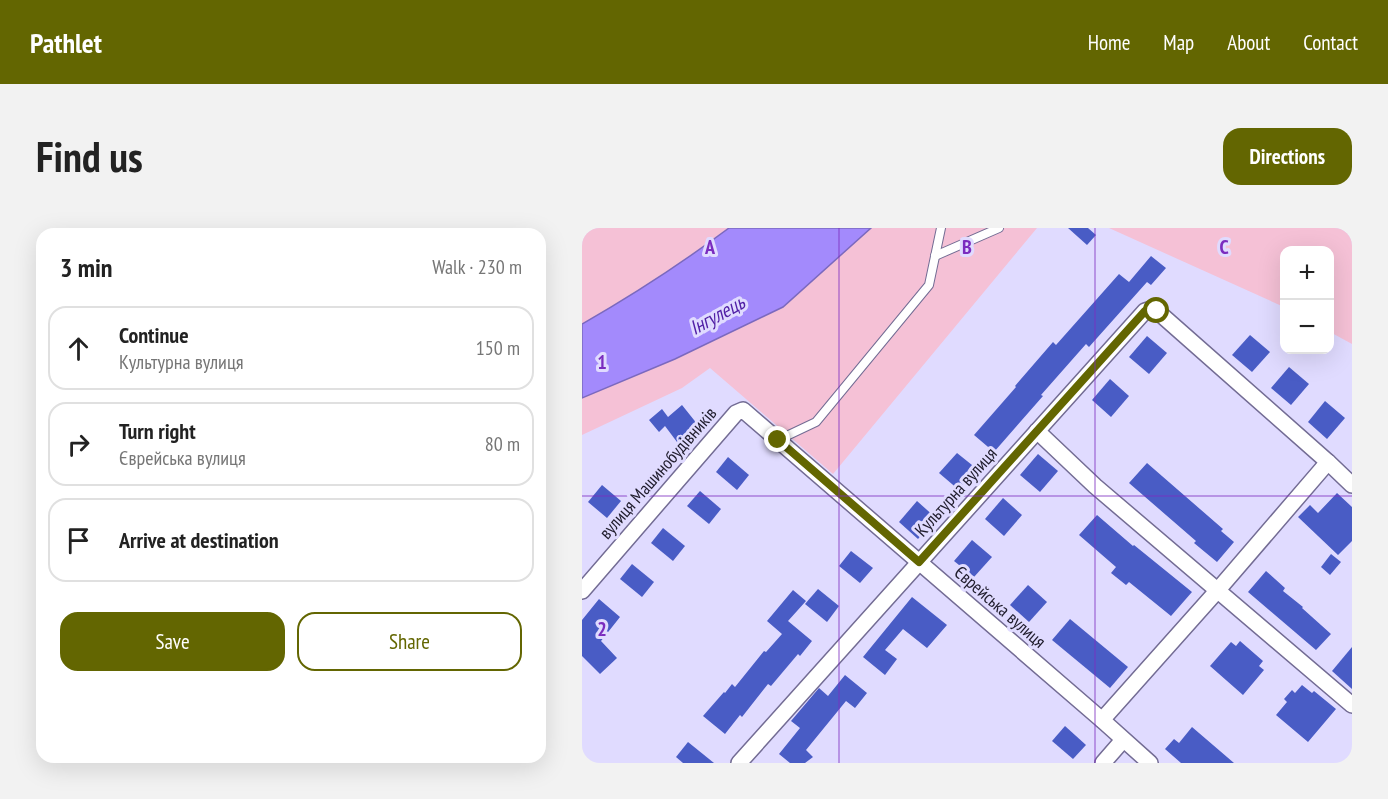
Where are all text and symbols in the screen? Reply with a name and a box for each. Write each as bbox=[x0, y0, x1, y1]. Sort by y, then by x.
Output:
text: Pathlet bbox=[30, 24, 102, 61]
text: Home bbox=[1088, 29, 1130, 56]
text: Map bbox=[1163, 29, 1194, 56]
text: About bbox=[1227, 29, 1270, 56]
text: Contact bbox=[1303, 29, 1358, 56]
button: Directions bbox=[1223, 128, 1352, 185]
text: Find us bbox=[36, 129, 143, 184]
text: A bbox=[704, 234, 716, 260]
text: B bbox=[962, 234, 972, 260]
text: C bbox=[1219, 234, 1229, 260]
map controls bbox=[1280, 246, 1334, 354]
button: + bbox=[1280, 246, 1334, 300]
text: 3 min bbox=[60, 251, 113, 284]
text: Walk · 230 m bbox=[432, 254, 522, 280]
water label: Інгулець bbox=[685, 289, 751, 341]
route start bbox=[1143, 297, 1169, 323]
button: − bbox=[1280, 300, 1334, 354]
text: Continue bbox=[119, 321, 189, 349]
icon: ahead bbox=[62, 332, 95, 365]
text: 150 m bbox=[476, 335, 520, 361]
text: Культурна вулиця bbox=[119, 349, 243, 375]
text: 1 bbox=[597, 349, 607, 375]
street label: вулиця Машинобудівників bbox=[594, 402, 721, 543]
text: Turn right bbox=[119, 417, 196, 445]
route end bbox=[764, 426, 790, 452]
icon: right bbox=[62, 428, 95, 461]
text: 80 m bbox=[485, 431, 520, 457]
street label: Культурна вулиця bbox=[910, 442, 1002, 541]
text: Єврейська вулиця bbox=[119, 445, 246, 471]
icon: arrive bbox=[62, 524, 95, 557]
text: Arrive at destination bbox=[119, 526, 279, 554]
street label: Єврейська вулиця bbox=[950, 561, 1051, 653]
button: Save bbox=[60, 612, 285, 671]
button: Share bbox=[297, 612, 522, 671]
text: 2 bbox=[597, 616, 607, 642]

